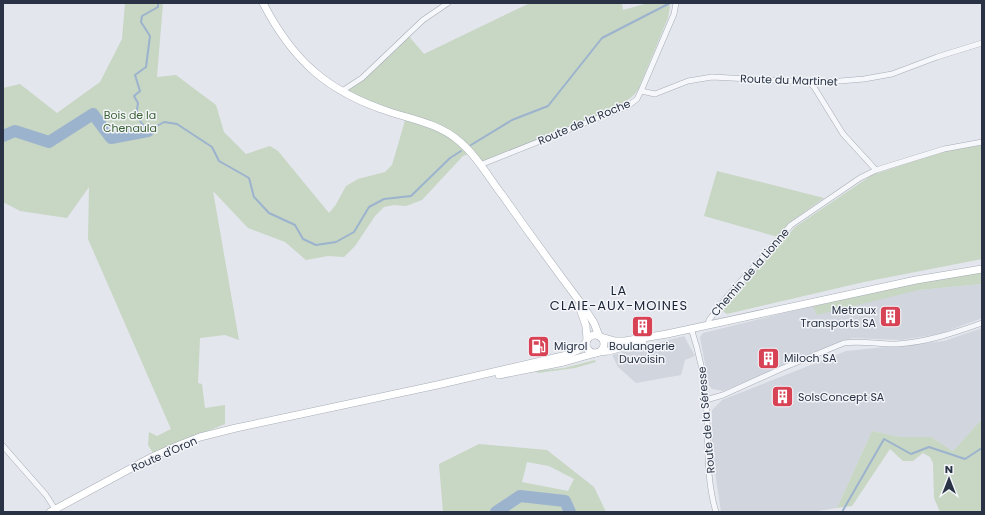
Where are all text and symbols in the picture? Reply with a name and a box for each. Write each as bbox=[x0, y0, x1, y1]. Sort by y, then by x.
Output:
street label: Route du Martinet bbox=[740, 70, 838, 90]
street label: Route de la Roche bbox=[535, 95, 633, 149]
park label: Bois de la Chenaula bbox=[103, 107, 157, 136]
street label: Chemin de la Lionne bbox=[707, 224, 793, 320]
district label: LA CLAIE-AUX-MOINES bbox=[550, 281, 688, 315]
place label: Metraux Transports SA bbox=[801, 302, 877, 331]
building icon: Metraux Transports SA bbox=[878, 303, 904, 329]
building icon: Boulangerie Duvoisin bbox=[629, 313, 655, 339]
fuel station icon: Migrol bbox=[526, 333, 552, 359]
place label: Migrol bbox=[554, 338, 587, 354]
place label: Boulangerie Duvoisin bbox=[609, 338, 675, 367]
building icon: Miloch SA bbox=[756, 345, 782, 371]
place label: Miloch SA bbox=[784, 350, 837, 366]
street label: Route de la Séresse bbox=[693, 366, 719, 474]
building icon: SolsConcept SA bbox=[769, 384, 795, 410]
place label: SolsConcept SA bbox=[798, 389, 885, 405]
street label: Route d'Oron bbox=[129, 432, 199, 476]
north arrow bbox=[929, 459, 969, 499]
text: N bbox=[945, 461, 953, 477]

